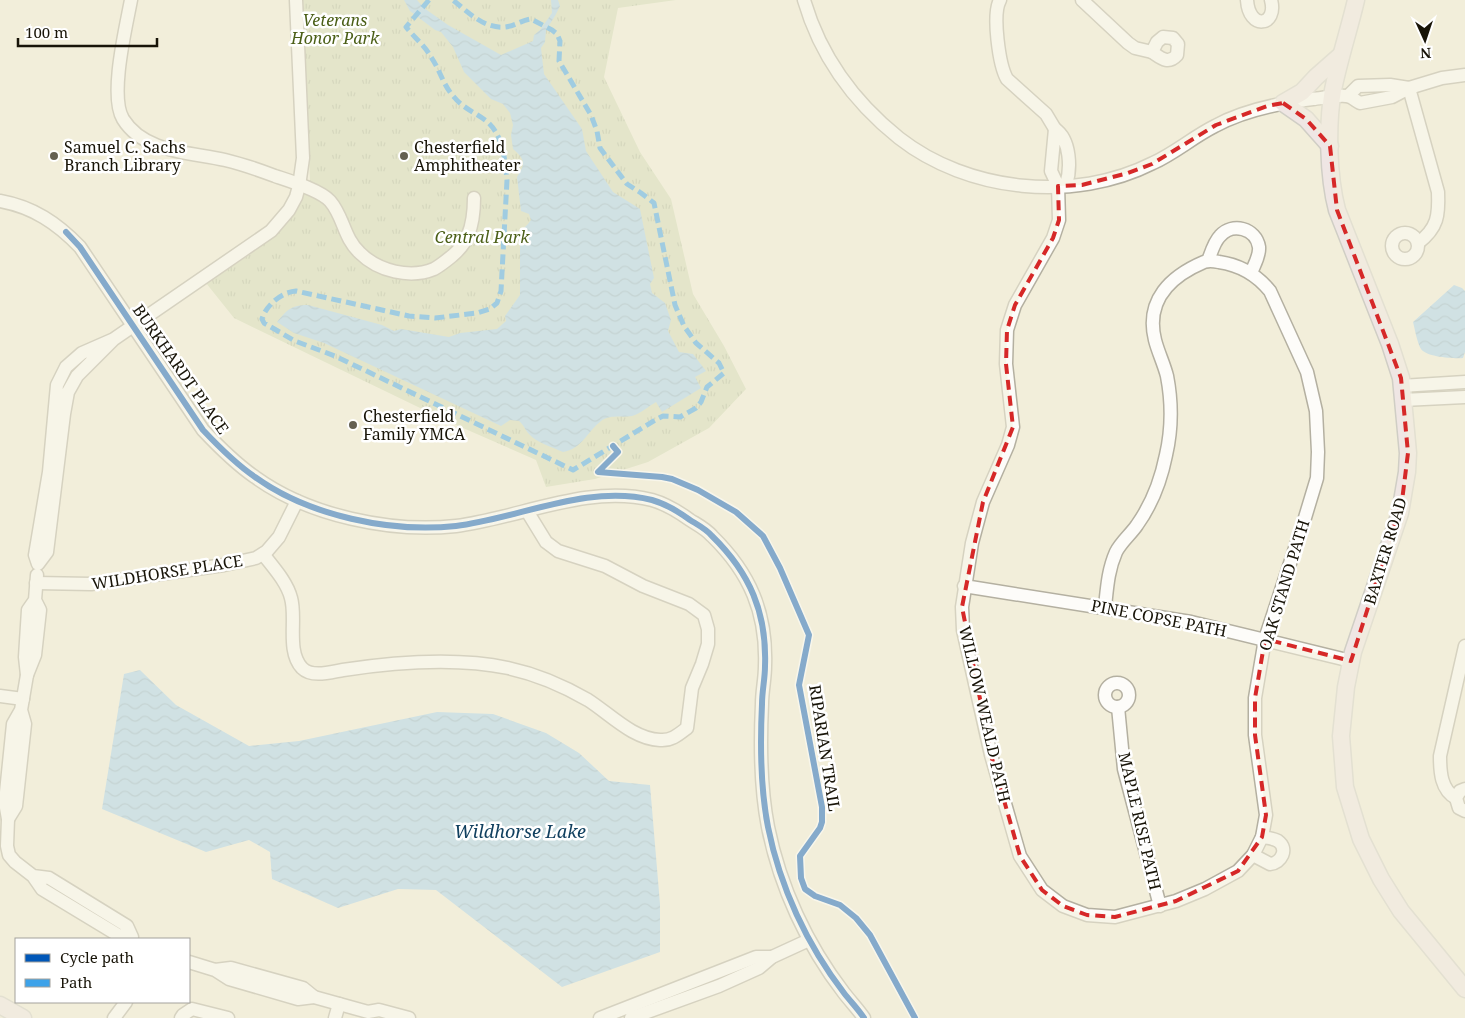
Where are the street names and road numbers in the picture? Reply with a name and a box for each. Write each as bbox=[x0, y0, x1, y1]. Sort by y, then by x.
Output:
street label: BURKHARDT PLACE bbox=[128, 300, 234, 438]
street label: BAXTER ROAD bbox=[1358, 495, 1412, 607]
street label: OAK STAND PATH bbox=[1254, 516, 1315, 653]
street label: WILDHORSE PLACE bbox=[90, 549, 244, 595]
street label: PINE COPSE PATH bbox=[1089, 594, 1229, 642]
street label: WILLOW WEALD PATH bbox=[954, 624, 1016, 805]
street label: RIPARIAN TRAIL bbox=[804, 683, 846, 813]
street label: MAPLE RISE PATH bbox=[1113, 750, 1167, 892]

